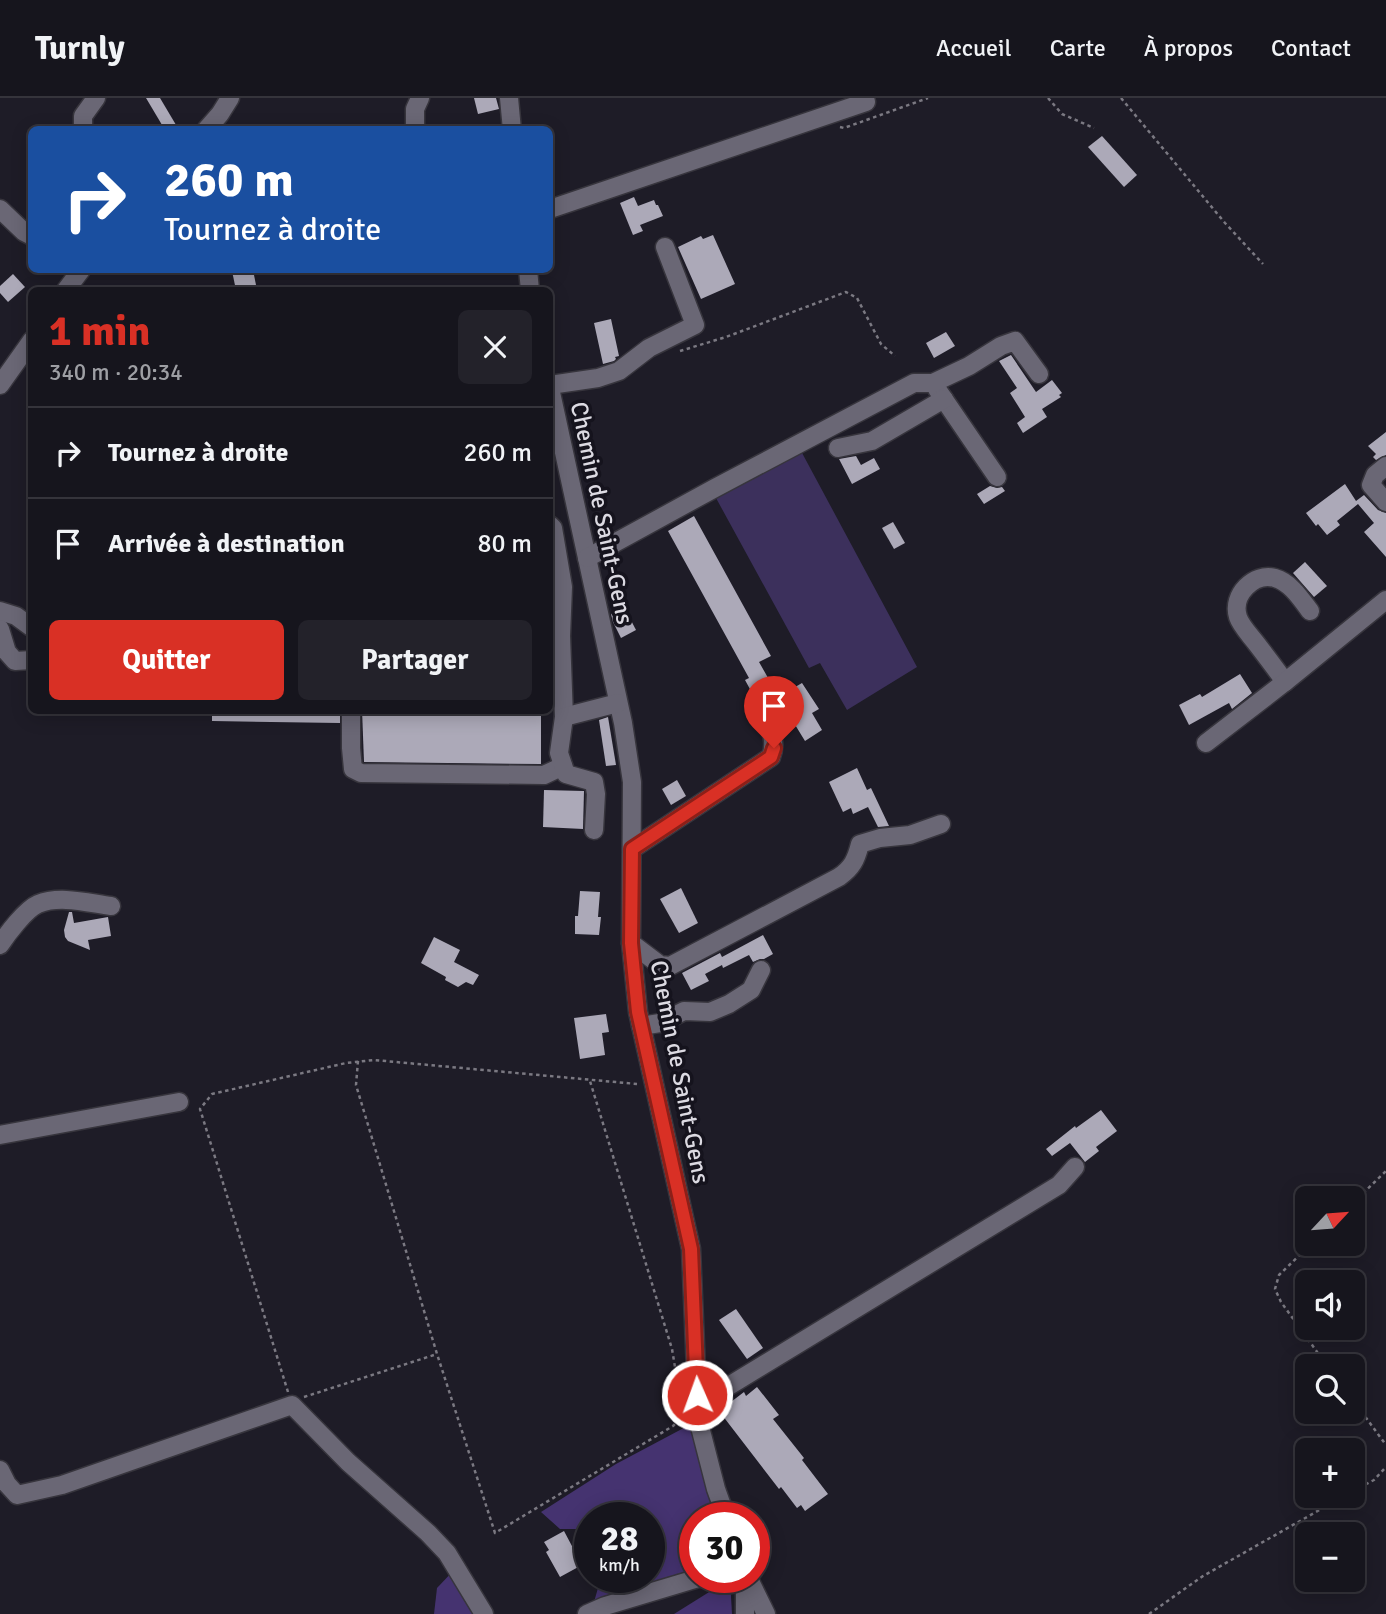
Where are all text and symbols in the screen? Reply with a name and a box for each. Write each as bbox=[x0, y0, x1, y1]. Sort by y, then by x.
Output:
text: Turnly bbox=[35, 28, 125, 69]
text: Accueil bbox=[936, 33, 1012, 63]
text: Carte bbox=[1050, 33, 1106, 63]
text: À propos bbox=[1144, 33, 1233, 63]
text: Contact bbox=[1271, 33, 1351, 63]
text: 260 m bbox=[164, 150, 294, 210]
icon: right bbox=[49, 154, 140, 245]
text: Tournez à droite bbox=[164, 210, 381, 249]
text: 1 min bbox=[49, 306, 150, 357]
button: close bbox=[458, 310, 532, 384]
text: 340 m · 20:34 bbox=[49, 358, 183, 387]
street label: Chemin de Saint-Gens bbox=[564, 399, 640, 627]
icon: right bbox=[49, 434, 87, 472]
text: Tournez à droite bbox=[108, 437, 288, 469]
text: 260 m bbox=[463, 437, 532, 469]
icon: arrive bbox=[49, 525, 87, 563]
text: Arrivée à destination bbox=[108, 528, 345, 560]
text: 80 m bbox=[477, 528, 532, 560]
button: Quitter bbox=[49, 620, 284, 700]
button: Partager bbox=[298, 620, 532, 700]
pin bbox=[744, 676, 804, 748]
icon: arrive bbox=[755, 687, 793, 725]
street label: Chemin de Saint-Gens bbox=[644, 958, 716, 1186]
north arrow bbox=[1295, 1186, 1365, 1256]
map controls bbox=[1295, 1186, 1365, 1592]
button: sound bbox=[1295, 1270, 1365, 1340]
button: search bbox=[1295, 1354, 1365, 1424]
position arrow bbox=[660, 1358, 734, 1432]
button: + bbox=[1295, 1438, 1365, 1508]
speed limit sign: 30 bbox=[679, 1502, 770, 1593]
text: 28 bbox=[601, 1517, 638, 1560]
button: − bbox=[1295, 1522, 1365, 1592]
text: km/h bbox=[599, 1554, 640, 1576]

